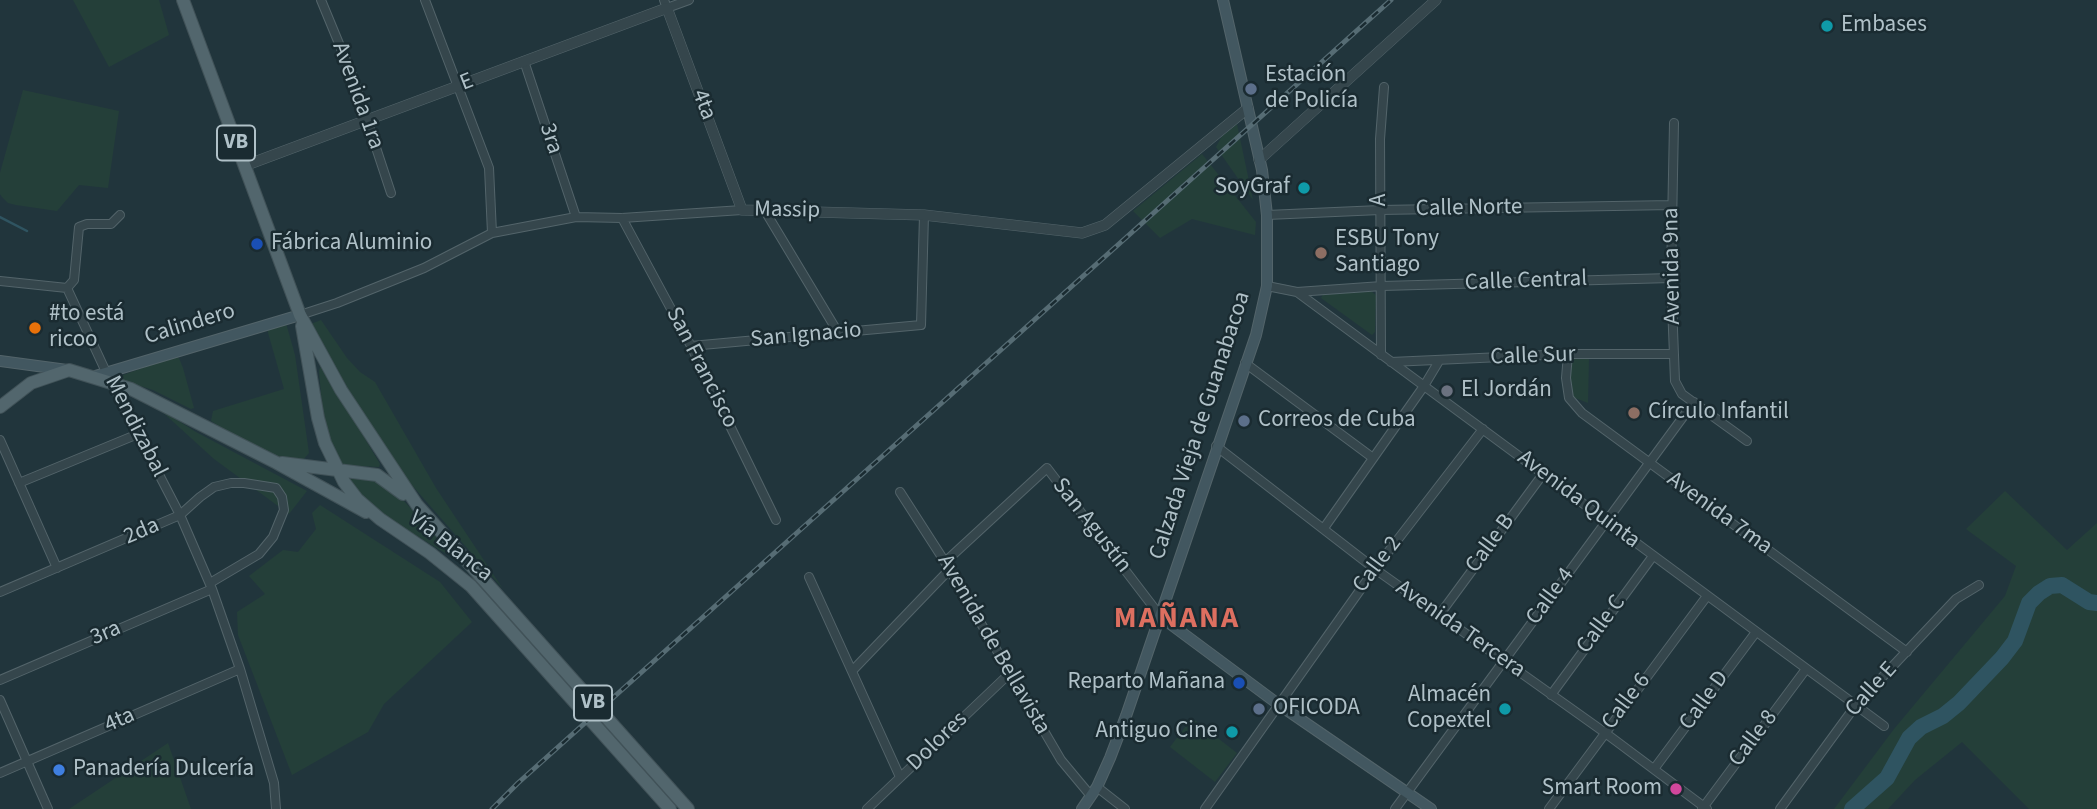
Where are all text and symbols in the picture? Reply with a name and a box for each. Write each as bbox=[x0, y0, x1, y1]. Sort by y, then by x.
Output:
place label: Embases bbox=[1841, 12, 1927, 40]
marker: Embases bbox=[1819, 18, 1835, 34]
street label: Avenida 1ra bbox=[325, 39, 389, 153]
place label: Estación de Policía bbox=[1265, 62, 1358, 116]
street label: E bbox=[456, 68, 478, 98]
marker: Estación de Policía bbox=[1243, 81, 1259, 97]
street label: 4ta bbox=[685, 86, 721, 124]
street label: 3ra bbox=[532, 120, 568, 158]
road number: VB bbox=[217, 125, 255, 160]
place label: SoyGraf bbox=[1215, 174, 1290, 202]
marker: SoyGraf bbox=[1296, 180, 1312, 196]
street label: A bbox=[1366, 194, 1394, 206]
street label: Calle Norte bbox=[1415, 194, 1523, 224]
street label: Massip bbox=[754, 197, 820, 225]
street label: Avenida 9na bbox=[1658, 207, 1688, 325]
place label: ESBU Tony Santiago bbox=[1335, 226, 1439, 280]
place label: Fábrica Aluminio bbox=[271, 230, 432, 258]
marker: Fábrica Aluminio bbox=[249, 236, 265, 252]
marker: ESBU Tony Santiago bbox=[1313, 245, 1329, 261]
street label: Calle Central bbox=[1464, 266, 1588, 298]
street label: Calzada Vieja de Guanabacoa bbox=[1145, 289, 1257, 563]
street label: Calindero bbox=[141, 298, 239, 352]
place label: #to está ricoo bbox=[49, 301, 124, 355]
street label: San Francisco bbox=[659, 303, 743, 433]
street label: San Ignacio bbox=[749, 317, 863, 355]
marker: #to está ricoo bbox=[27, 320, 43, 336]
street label: Calle Sur bbox=[1490, 342, 1576, 372]
street label: Mendizabal bbox=[98, 372, 172, 482]
place label: El Jordán bbox=[1461, 377, 1552, 405]
marker: El Jordán bbox=[1439, 383, 1455, 399]
place label: Círculo Infantil bbox=[1648, 399, 1789, 427]
marker: Círculo Infantil bbox=[1626, 405, 1642, 421]
place label: Correos de Cuba bbox=[1258, 407, 1416, 435]
marker: Correos de Cuba bbox=[1236, 413, 1252, 429]
street label: Avenida Quinta bbox=[1511, 445, 1645, 555]
street label: Avenida 7ma bbox=[1661, 466, 1777, 562]
street label: San Agustín bbox=[1045, 473, 1137, 579]
street label: Vía Blanca bbox=[402, 506, 498, 588]
street label: Calle B bbox=[1460, 509, 1522, 579]
street label: 2da bbox=[120, 512, 164, 552]
street label: Calle 2 bbox=[1348, 531, 1408, 599]
street label: Avenida de Bellavista bbox=[930, 550, 1056, 740]
street label: Calle 4 bbox=[1521, 563, 1581, 631]
street label: Avenida Tercera bbox=[1390, 575, 1530, 685]
street label: Calle C bbox=[1572, 590, 1632, 660]
district label: MAÑANA bbox=[1115, 602, 1239, 638]
street label: 3ra bbox=[87, 615, 125, 653]
street label: Calle E bbox=[1840, 657, 1904, 723]
street label: Calle D bbox=[1674, 666, 1736, 736]
street label: Calle 6 bbox=[1597, 668, 1657, 736]
place label: Reparto Mañana bbox=[1068, 669, 1225, 697]
marker: Reparto Mañana bbox=[1231, 675, 1247, 691]
place label: Almacén Copextel bbox=[1407, 682, 1491, 736]
road number: VB bbox=[574, 686, 612, 720]
place label: OFICODA bbox=[1273, 695, 1360, 723]
marker: OFICODA bbox=[1251, 701, 1267, 717]
marker: Almacén Copextel bbox=[1497, 701, 1513, 717]
street label: 4ta bbox=[101, 702, 139, 740]
street label: Calle 8 bbox=[1724, 705, 1784, 773]
street label: Dolores bbox=[902, 706, 974, 778]
place label: Antiguo Cine bbox=[1096, 718, 1218, 746]
marker: Antiguo Cine bbox=[1224, 724, 1240, 740]
place label: Panadería Dulcería bbox=[73, 756, 254, 784]
marker: Panadería Dulcería bbox=[51, 762, 67, 778]
place label: Smart Room bbox=[1542, 775, 1662, 803]
marker: Smart Room bbox=[1668, 781, 1684, 797]

